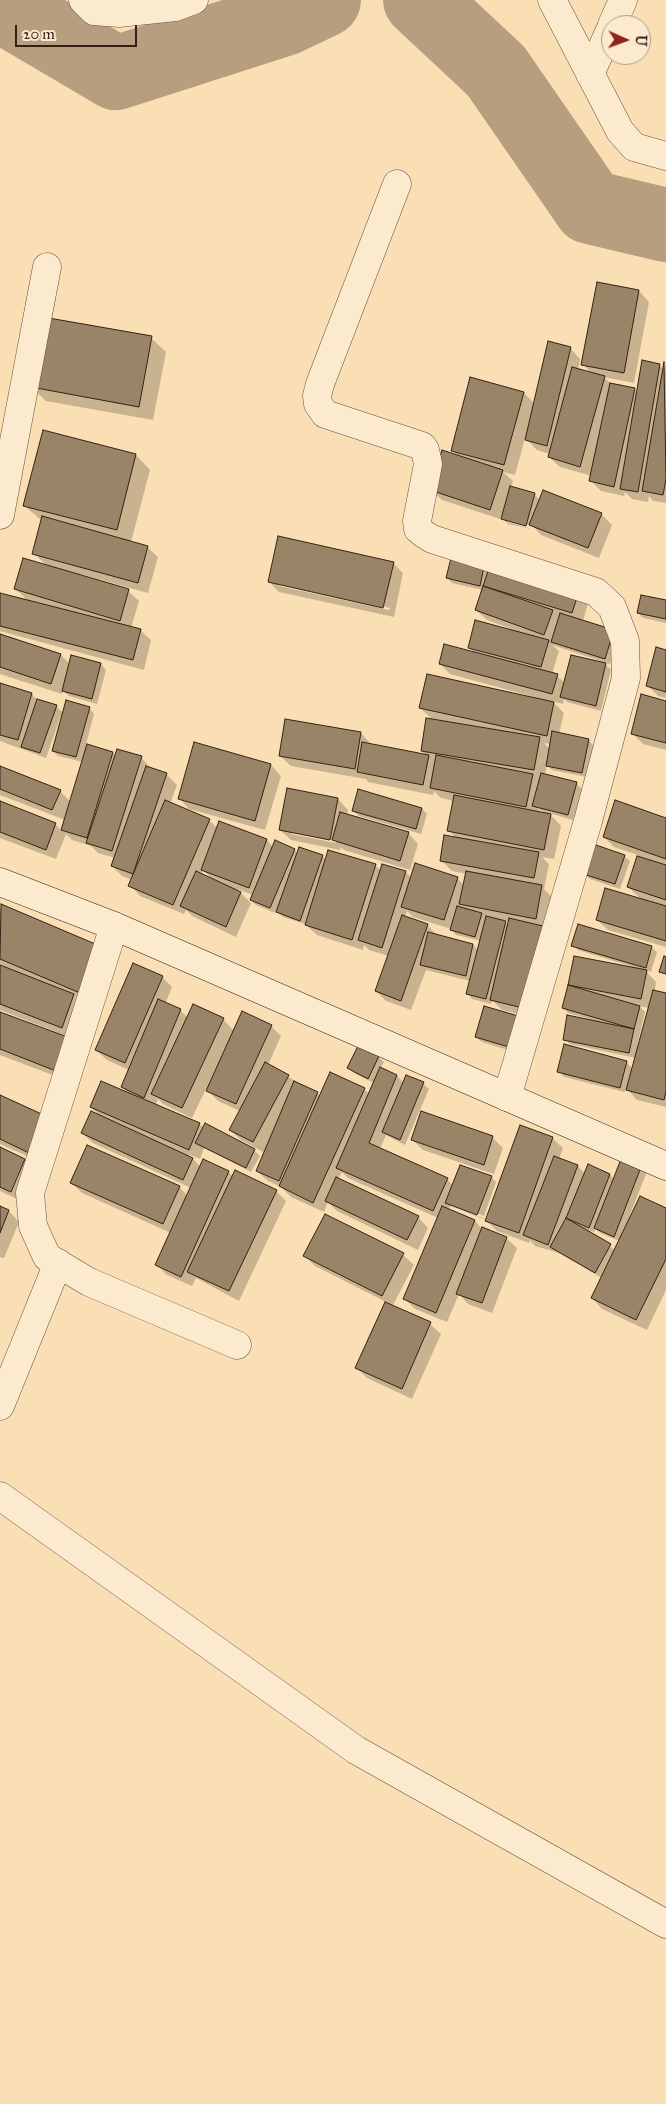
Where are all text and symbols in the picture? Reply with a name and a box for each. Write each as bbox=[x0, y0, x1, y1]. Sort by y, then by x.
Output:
scale bar bbox=[18, 15, 140, 47]
north arrow bbox=[601, 15, 651, 65]
text: 20 m bbox=[23, 25, 55, 43]
text: U bbox=[632, 35, 649, 46]

